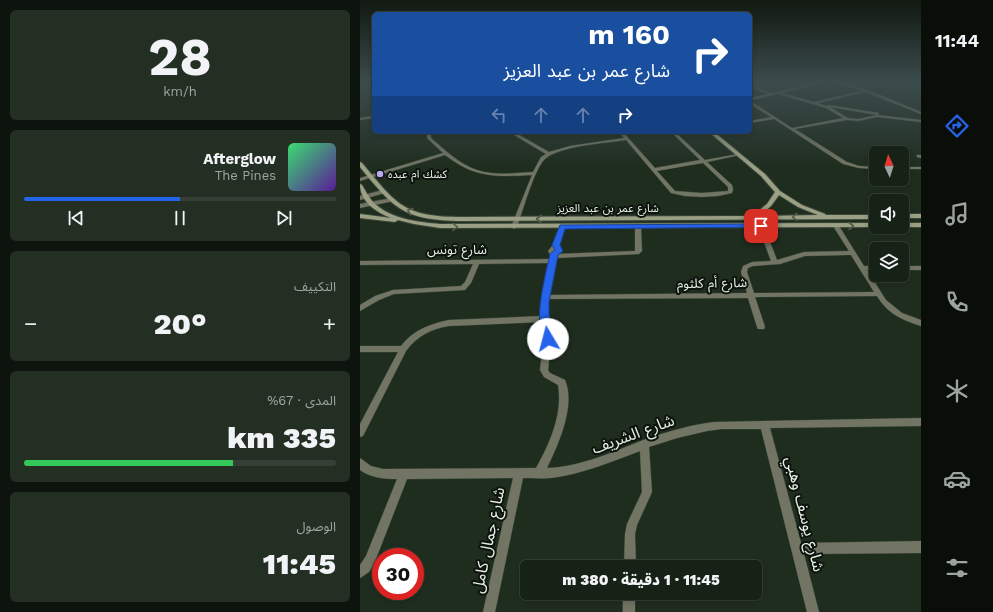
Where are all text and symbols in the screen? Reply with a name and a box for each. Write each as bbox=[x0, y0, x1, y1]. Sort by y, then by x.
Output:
text: 160 m bbox=[588, 18, 670, 51]
text: 28 bbox=[148, 27, 212, 88]
icon: right bbox=[684, 28, 736, 80]
text: 11:44 bbox=[935, 30, 979, 51]
text: شارع عمر بن عبد العزيز bbox=[504, 60, 670, 81]
text: km/h bbox=[163, 84, 197, 99]
icon: left bbox=[488, 104, 510, 126]
icon: ahead bbox=[530, 104, 552, 126]
icon: ahead bbox=[572, 104, 594, 126]
icon: right bbox=[614, 104, 636, 126]
icon: directions bbox=[943, 112, 971, 140]
north arrow bbox=[869, 146, 909, 186]
map controls bbox=[869, 146, 909, 282]
text: Afterglow bbox=[203, 150, 276, 168]
text: The Pines bbox=[215, 168, 276, 183]
place label: كشك ام عبده bbox=[388, 168, 448, 182]
marker: كشك ام عبده bbox=[375, 169, 385, 179]
button: sound bbox=[869, 194, 909, 234]
icon: music bbox=[943, 200, 971, 228]
street label: شارع عمر بن عبد العزيز bbox=[556, 202, 659, 216]
icon: previous bbox=[65, 207, 87, 229]
icon: pause bbox=[169, 207, 191, 229]
icon: next bbox=[273, 207, 295, 229]
one-way arrow bbox=[407, 207, 414, 215]
pin bbox=[744, 209, 778, 243]
one-way arrow bbox=[792, 213, 798, 221]
one-way arrow bbox=[536, 215, 542, 223]
icon: arrive bbox=[750, 215, 772, 237]
one-way arrow bbox=[848, 221, 854, 230]
one-way arrow bbox=[452, 223, 458, 231]
street label: شارع تونس bbox=[427, 242, 487, 260]
button: layers bbox=[869, 242, 909, 282]
street label: شارع أم كلثوم bbox=[677, 274, 747, 294]
text: التكييف bbox=[294, 279, 336, 294]
icon: phone bbox=[943, 288, 971, 316]
text: 20° bbox=[154, 306, 206, 341]
text: − bbox=[24, 311, 37, 336]
text: + bbox=[323, 311, 336, 336]
position arrow bbox=[527, 318, 569, 360]
icon: climate bbox=[943, 377, 971, 405]
text: المدى · 67% bbox=[267, 393, 336, 408]
street label: شارع الشريف bbox=[589, 410, 678, 461]
text: 335 km bbox=[227, 420, 336, 455]
street label: شارع يوسف وهبي bbox=[779, 454, 829, 574]
icon: car bbox=[943, 465, 971, 493]
street label: شارع جمال كامل bbox=[467, 485, 511, 595]
text: الوصول bbox=[296, 519, 336, 534]
text: 11:45 bbox=[263, 546, 336, 581]
speed limit sign: 30 bbox=[372, 548, 424, 600]
icon: filters bbox=[943, 554, 971, 582]
text: 11:45 · 1 دقيقة · 380 m bbox=[562, 571, 720, 589]

